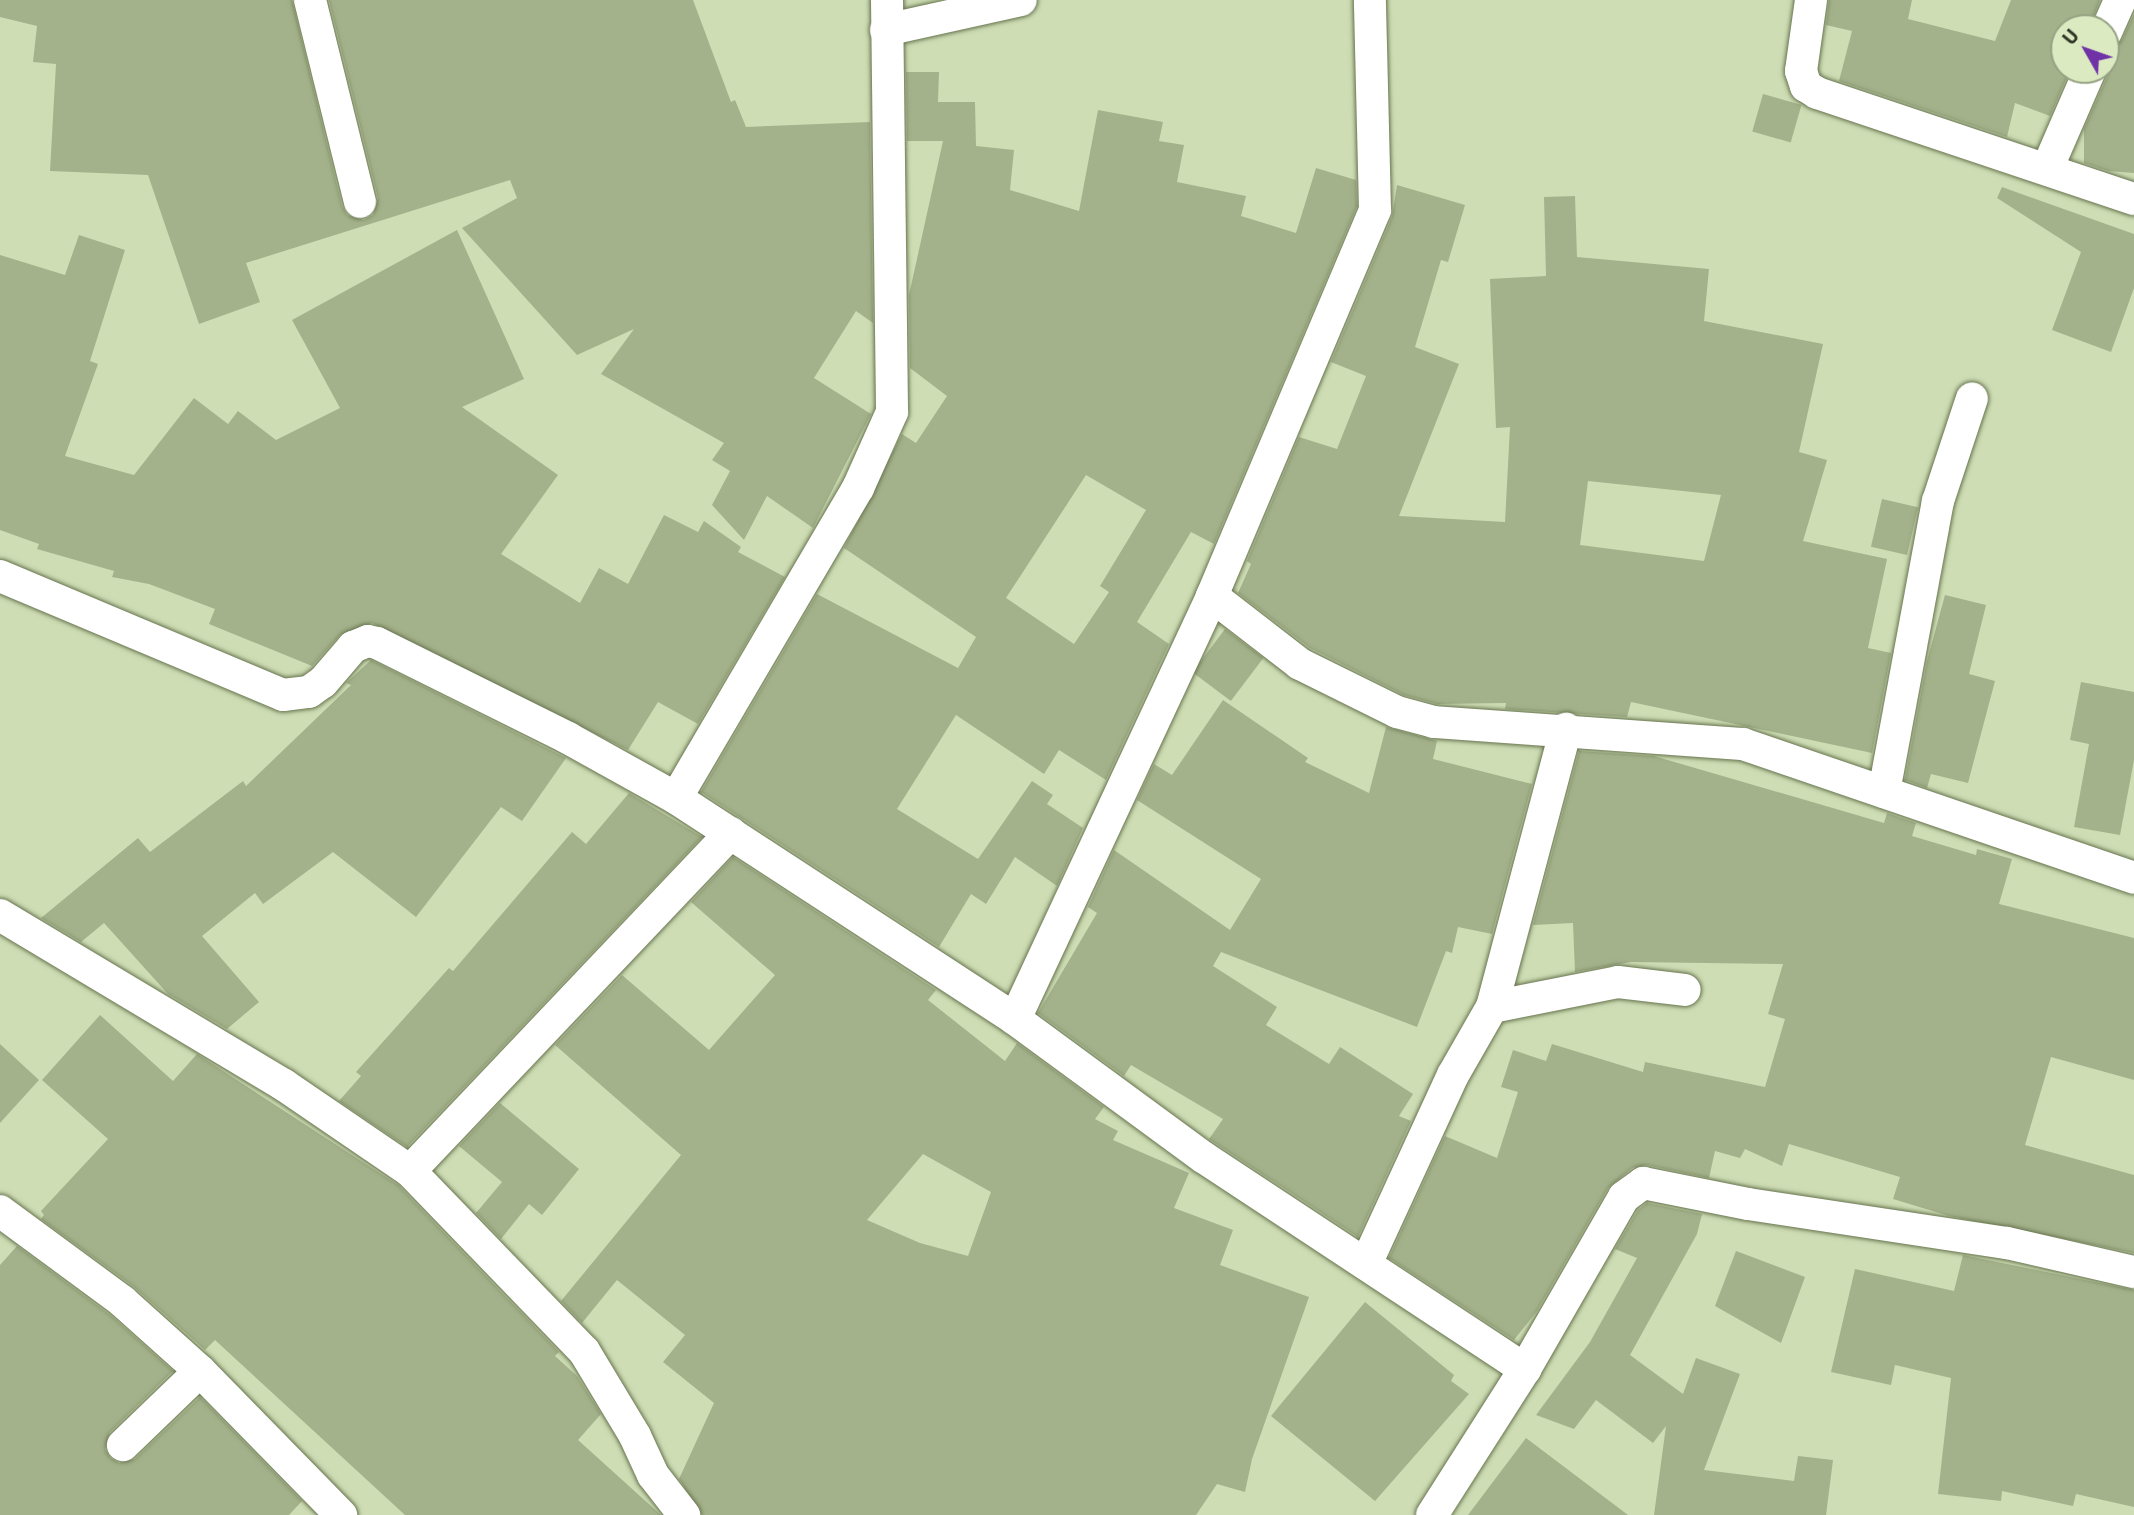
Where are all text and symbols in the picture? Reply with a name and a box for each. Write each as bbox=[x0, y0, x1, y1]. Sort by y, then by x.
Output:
north arrow bbox=[2050, 14, 2120, 84]
text: U bbox=[2057, 24, 2083, 49]

